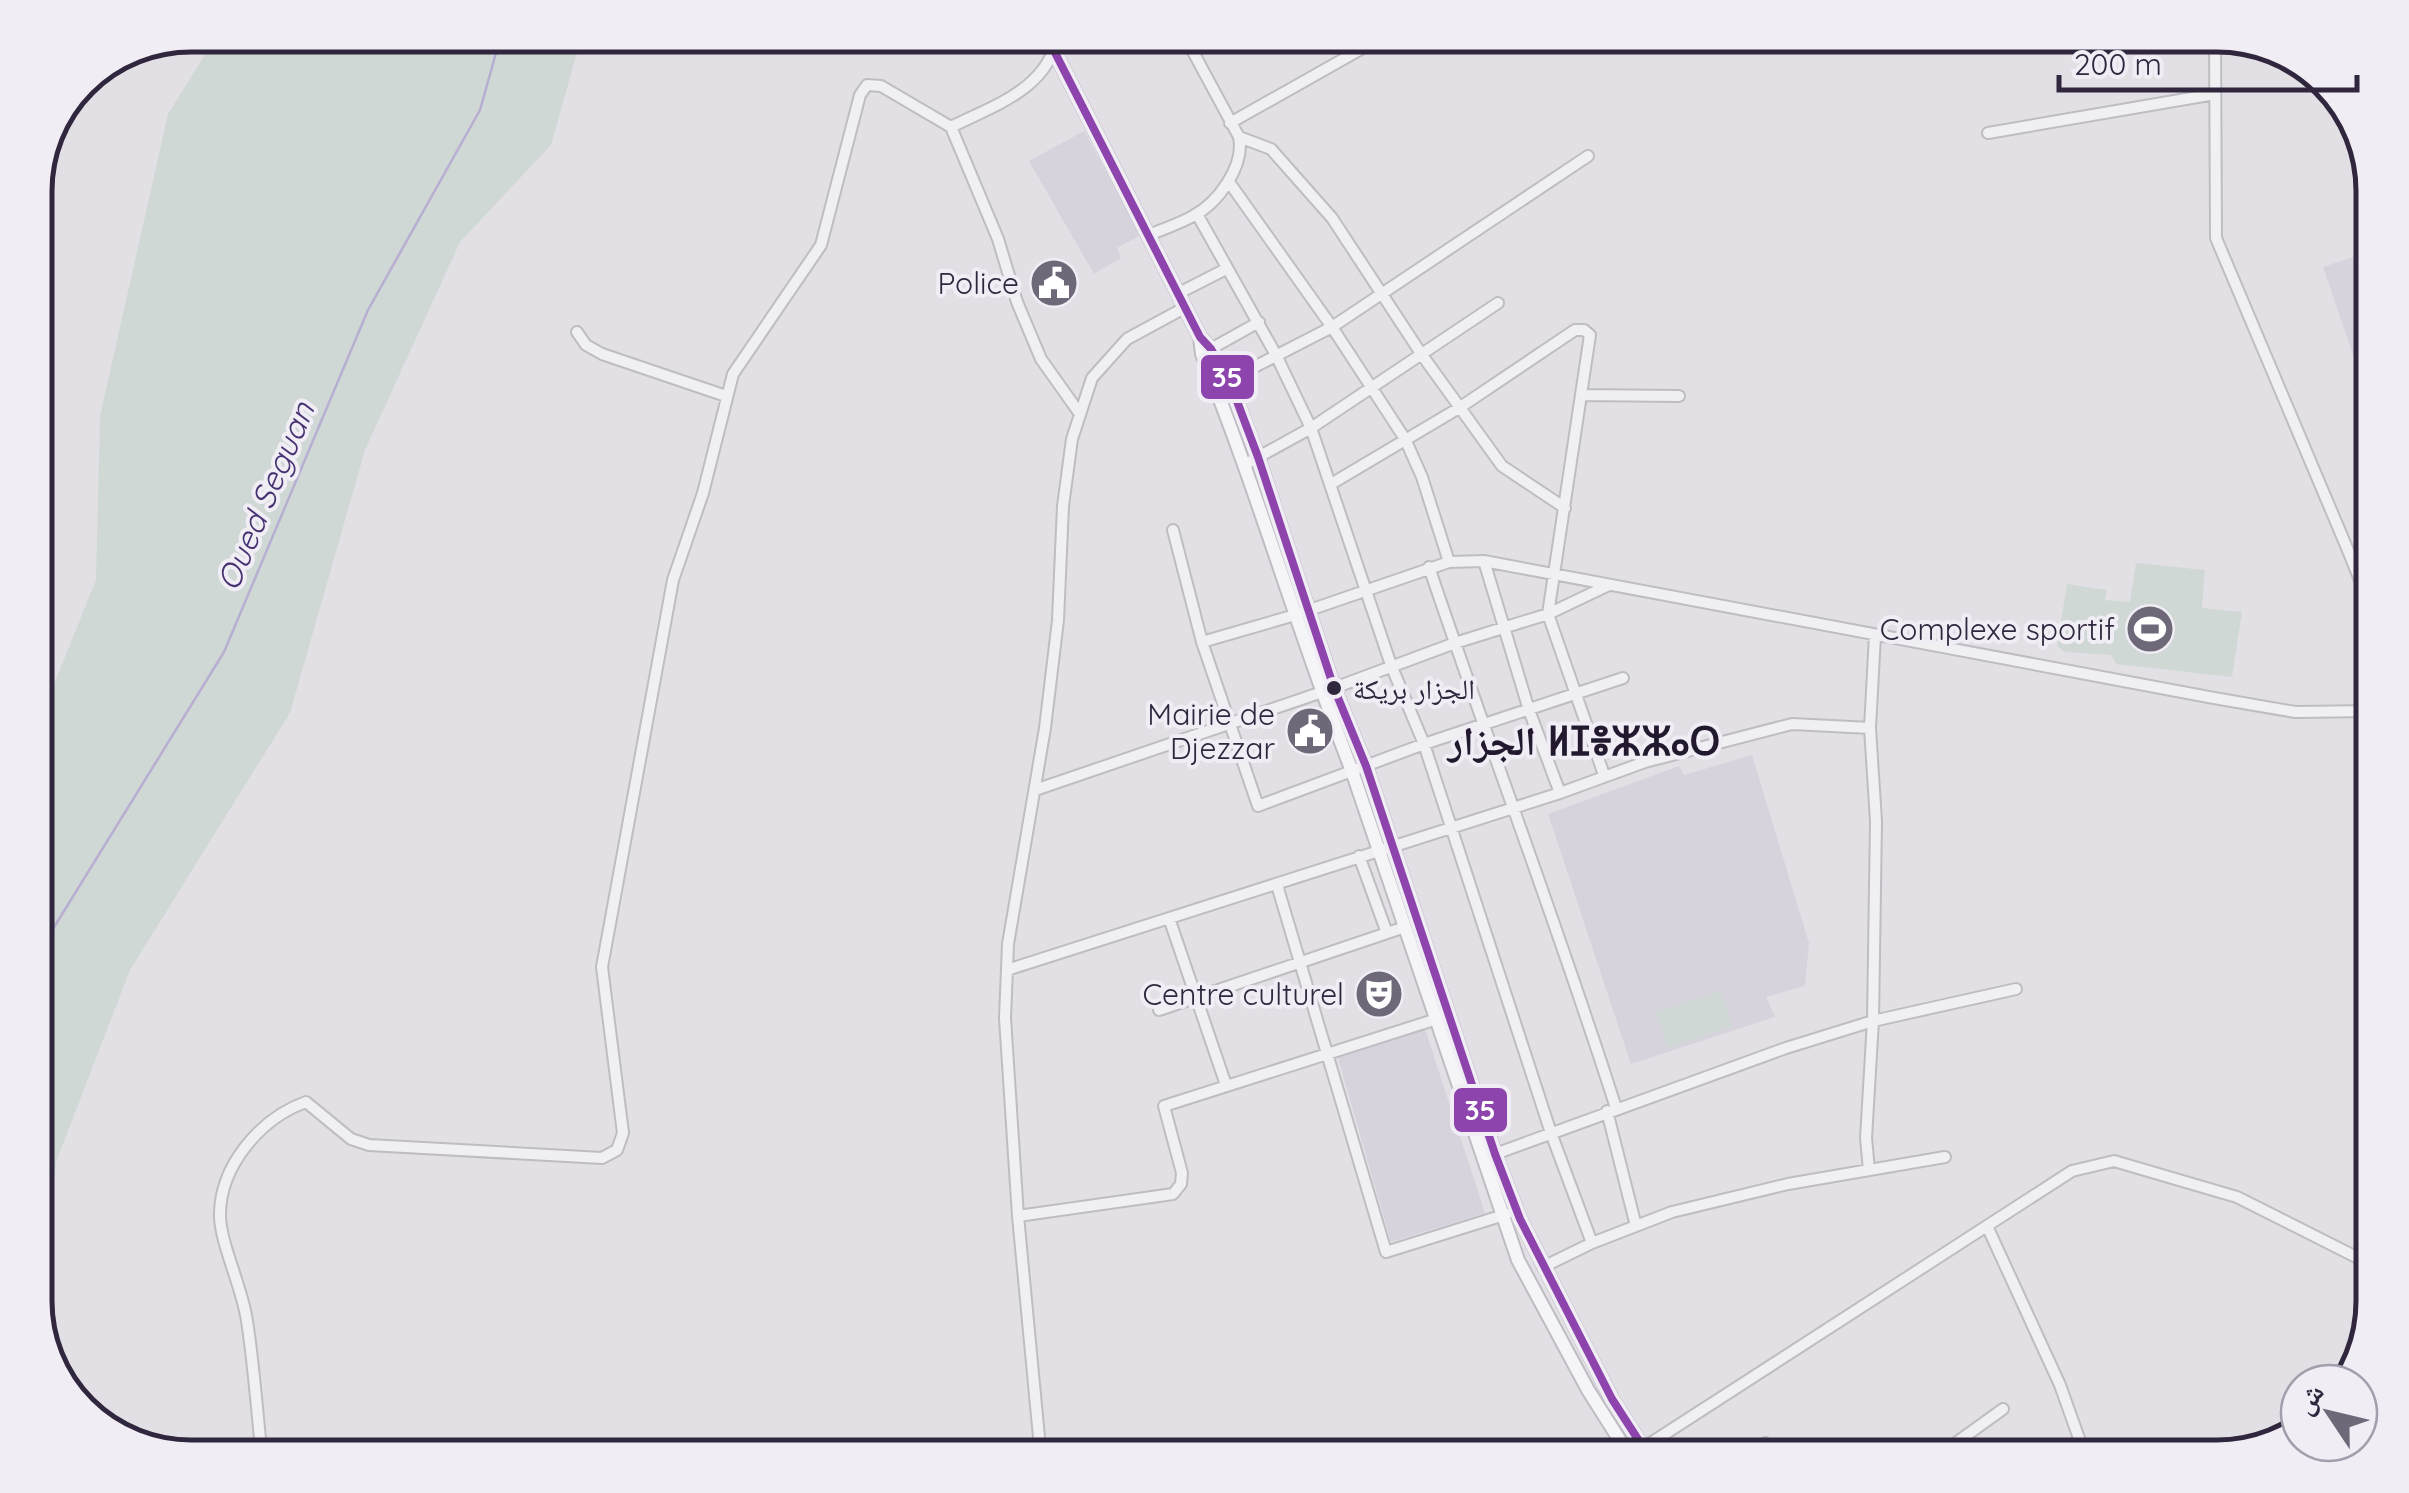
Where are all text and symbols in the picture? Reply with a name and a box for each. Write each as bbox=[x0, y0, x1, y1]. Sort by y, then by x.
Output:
scale bar bbox=[2059, 30, 2356, 92]
text: 200 m bbox=[2074, 45, 2162, 83]
public building icon: Police bbox=[1028, 257, 1080, 309]
place label: Police bbox=[937, 264, 1019, 302]
line badge: 35 bbox=[1199, 353, 1256, 401]
text: 35 bbox=[1211, 359, 1243, 394]
water label: Oued Seguan bbox=[207, 394, 323, 596]
sports icon: Complexe sportif bbox=[2124, 603, 2176, 655]
place label: Complexe sportif bbox=[1880, 610, 2115, 648]
place label: الجزار بريكة bbox=[1353, 671, 1475, 706]
marker: الجزار بريكة bbox=[1324, 678, 1344, 698]
place label: Mairie de Djezzar bbox=[1147, 695, 1275, 767]
public building icon: Mairie de Djezzar bbox=[1284, 705, 1336, 757]
district label: الجزار ⵍⵊⴻⵣⵣⴰⵔ bbox=[1446, 715, 1720, 765]
theatre icon: Centre culturel bbox=[1353, 968, 1405, 1020]
place label: Centre culturel bbox=[1143, 975, 1344, 1013]
line badge: 35 bbox=[1452, 1086, 1509, 1134]
text: 35 bbox=[1464, 1092, 1496, 1127]
north arrow bbox=[2279, 1363, 2379, 1463]
text: ش bbox=[2285, 1376, 2331, 1421]

